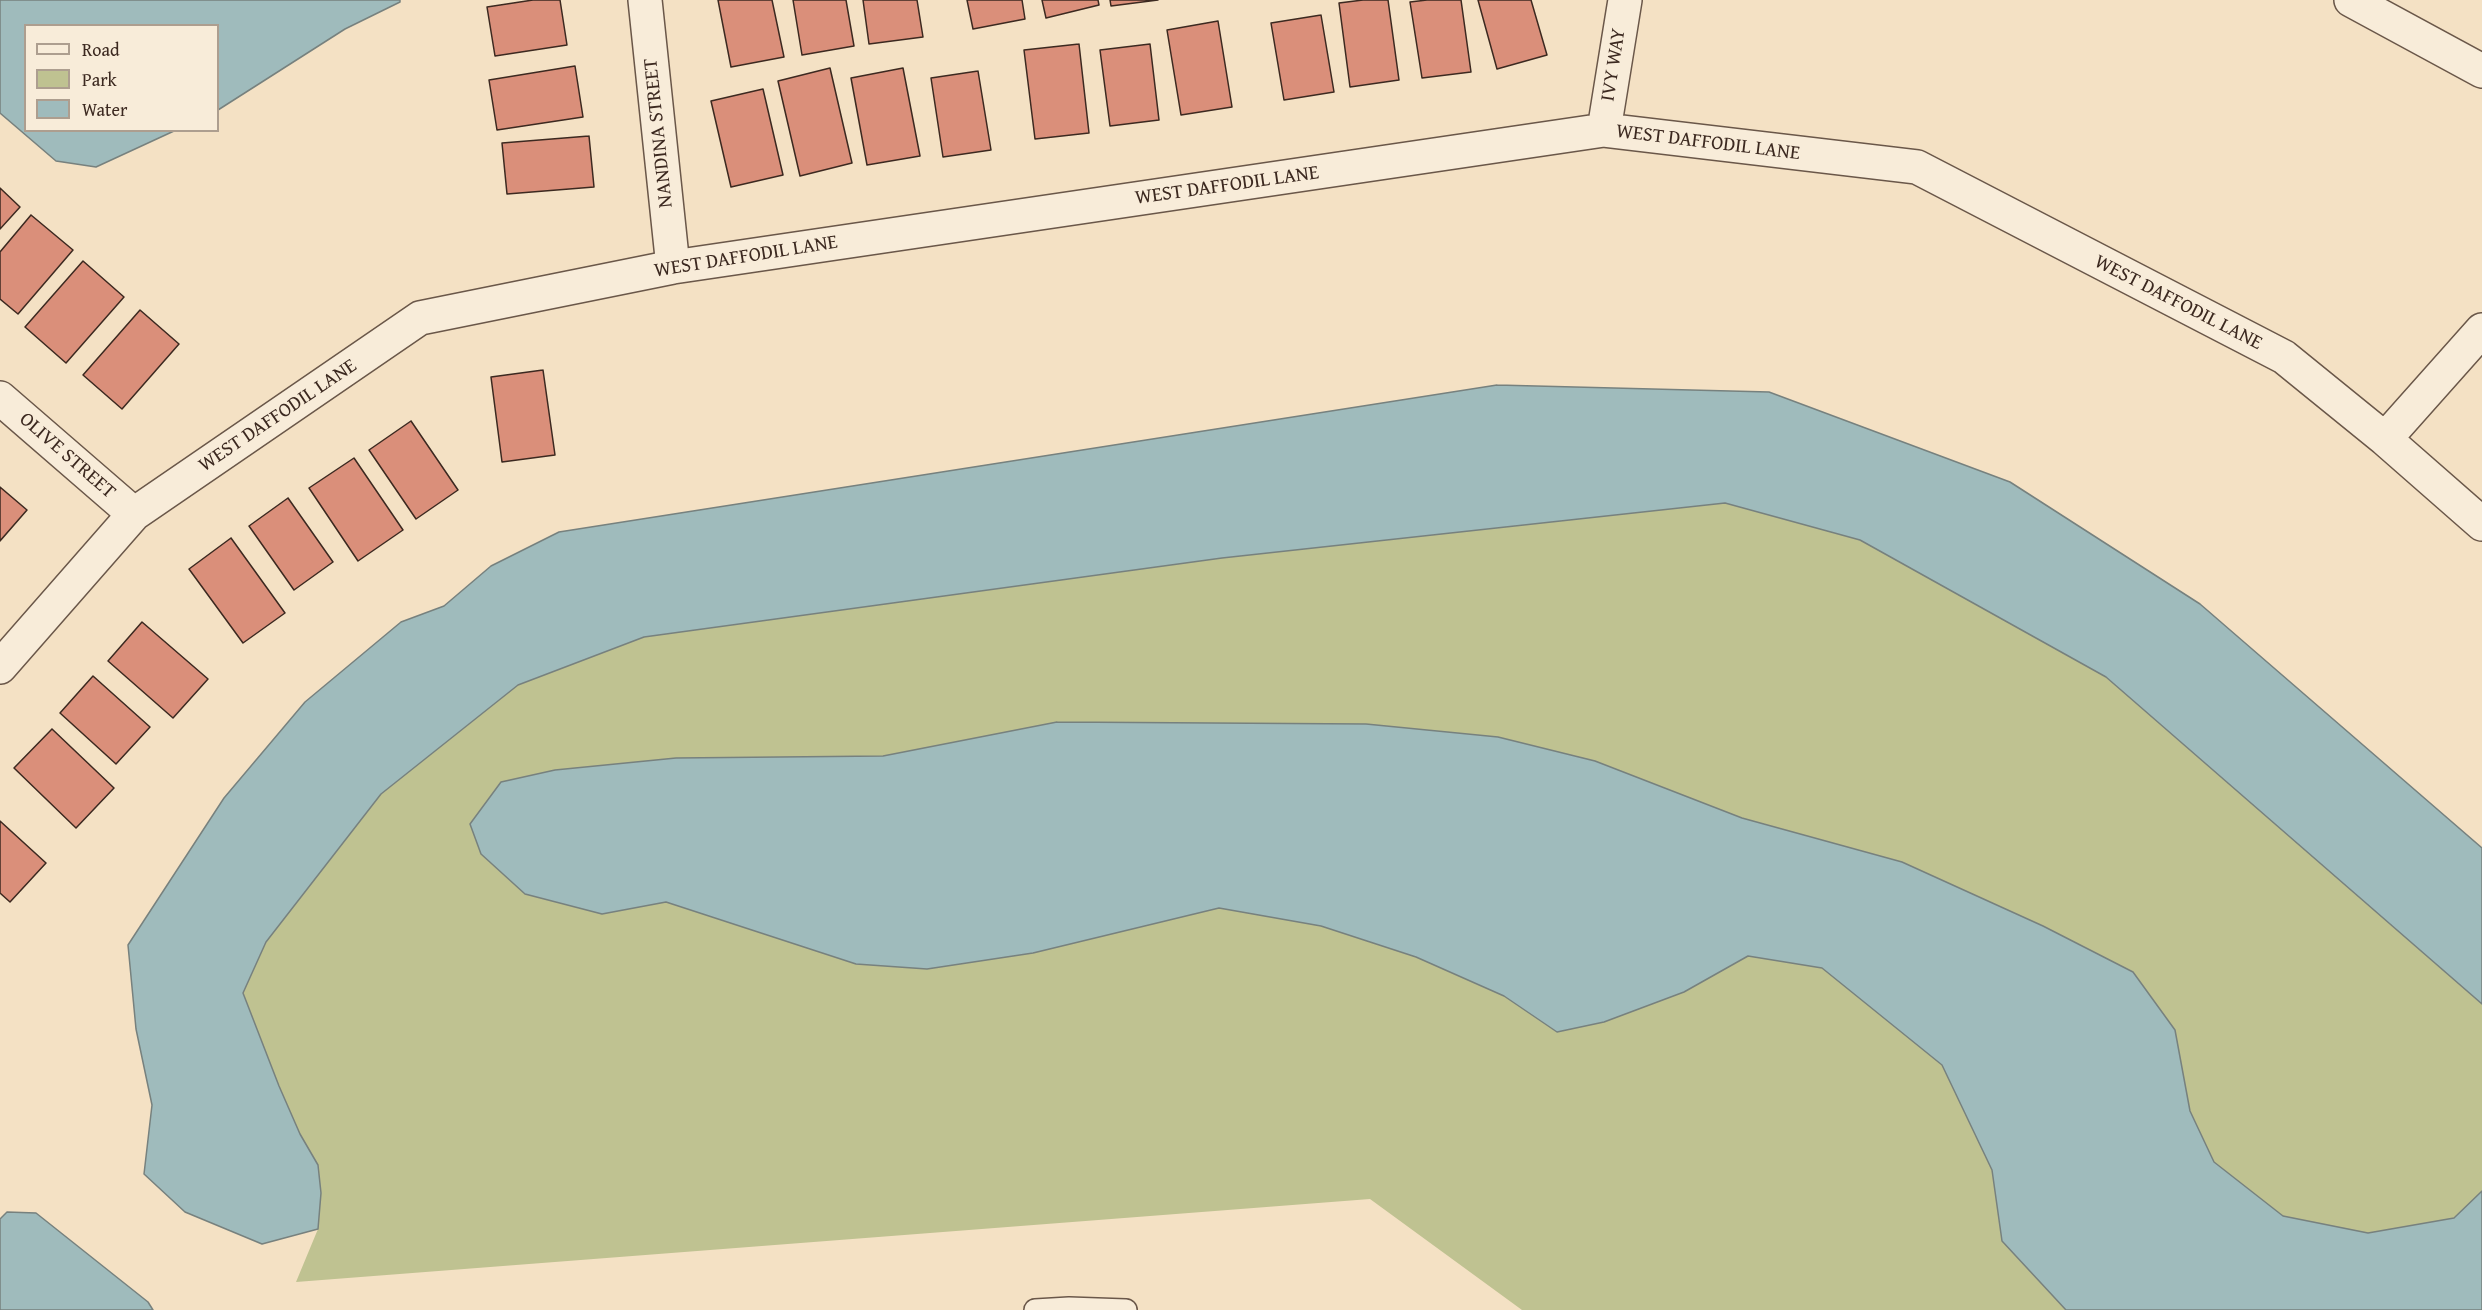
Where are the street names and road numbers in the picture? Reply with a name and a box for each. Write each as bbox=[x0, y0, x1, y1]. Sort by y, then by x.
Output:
street label: IVY WAY bbox=[1596, 27, 1632, 103]
street label: NANDINA STREET bbox=[639, 57, 679, 209]
street label: WEST DAFFODIL LANE bbox=[1615, 120, 1801, 166]
street label: WEST DAFFODIL LANE bbox=[1134, 161, 1320, 211]
street label: WEST DAFFODIL LANE bbox=[653, 231, 839, 283]
street label: WEST DAFFODIL LANE bbox=[2090, 250, 2266, 356]
street label: WEST DAFFODIL LANE bbox=[194, 354, 362, 478]
street label: OLIVE STREET bbox=[14, 408, 120, 504]

